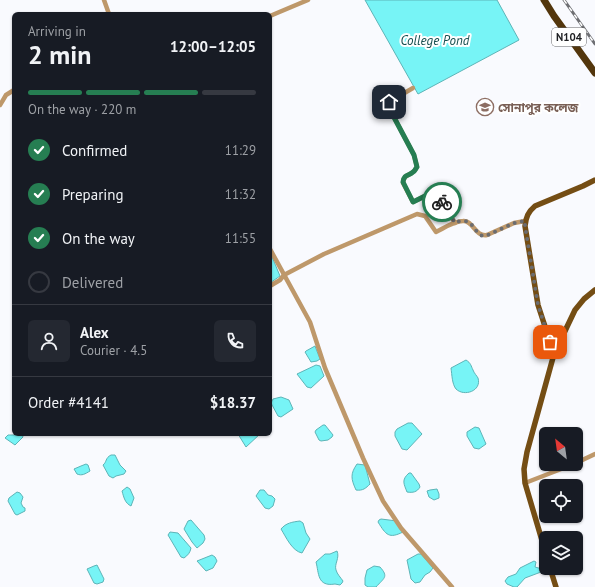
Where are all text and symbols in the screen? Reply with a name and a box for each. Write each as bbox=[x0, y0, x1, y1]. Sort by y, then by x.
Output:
text: Arriving in bbox=[28, 23, 86, 40]
road number: N104 bbox=[552, 28, 586, 46]
water label: College Pond bbox=[401, 32, 470, 49]
text: 12:00–12:05 bbox=[170, 37, 256, 56]
text: 2 min bbox=[28, 38, 91, 71]
pin bbox=[372, 85, 406, 119]
icon: home bbox=[378, 91, 400, 113]
school or university icon: সোনাপুর কলেজ bbox=[475, 97, 495, 117]
place label: সোনাপুর কলেজ bbox=[498, 100, 579, 116]
text: On the way · 220 m bbox=[28, 101, 136, 118]
icon: check bbox=[28, 139, 50, 161]
text: Confirmed bbox=[62, 141, 127, 160]
text: 11:29 bbox=[225, 142, 256, 159]
courier bbox=[422, 182, 462, 222]
icon: check bbox=[28, 183, 50, 205]
text: Preparing bbox=[62, 185, 124, 204]
text: 11:32 bbox=[225, 186, 256, 203]
icon: bike bbox=[431, 191, 453, 213]
icon: check bbox=[28, 227, 50, 249]
text: On the way bbox=[62, 229, 135, 248]
text: 11:55 bbox=[225, 230, 256, 247]
text: Delivered bbox=[62, 273, 123, 292]
button: person bbox=[28, 320, 70, 362]
button: phone bbox=[214, 320, 256, 362]
text: Alex bbox=[80, 323, 109, 342]
pin bbox=[533, 325, 567, 359]
icon: bag bbox=[539, 331, 561, 353]
text: Courier · 4.5 bbox=[80, 342, 147, 359]
text: Order #4141 bbox=[28, 393, 109, 412]
text: $18.37 bbox=[210, 393, 256, 412]
north arrow bbox=[539, 427, 583, 471]
map controls bbox=[539, 427, 583, 575]
button: locate bbox=[539, 479, 583, 523]
button: layers bbox=[539, 531, 583, 575]

